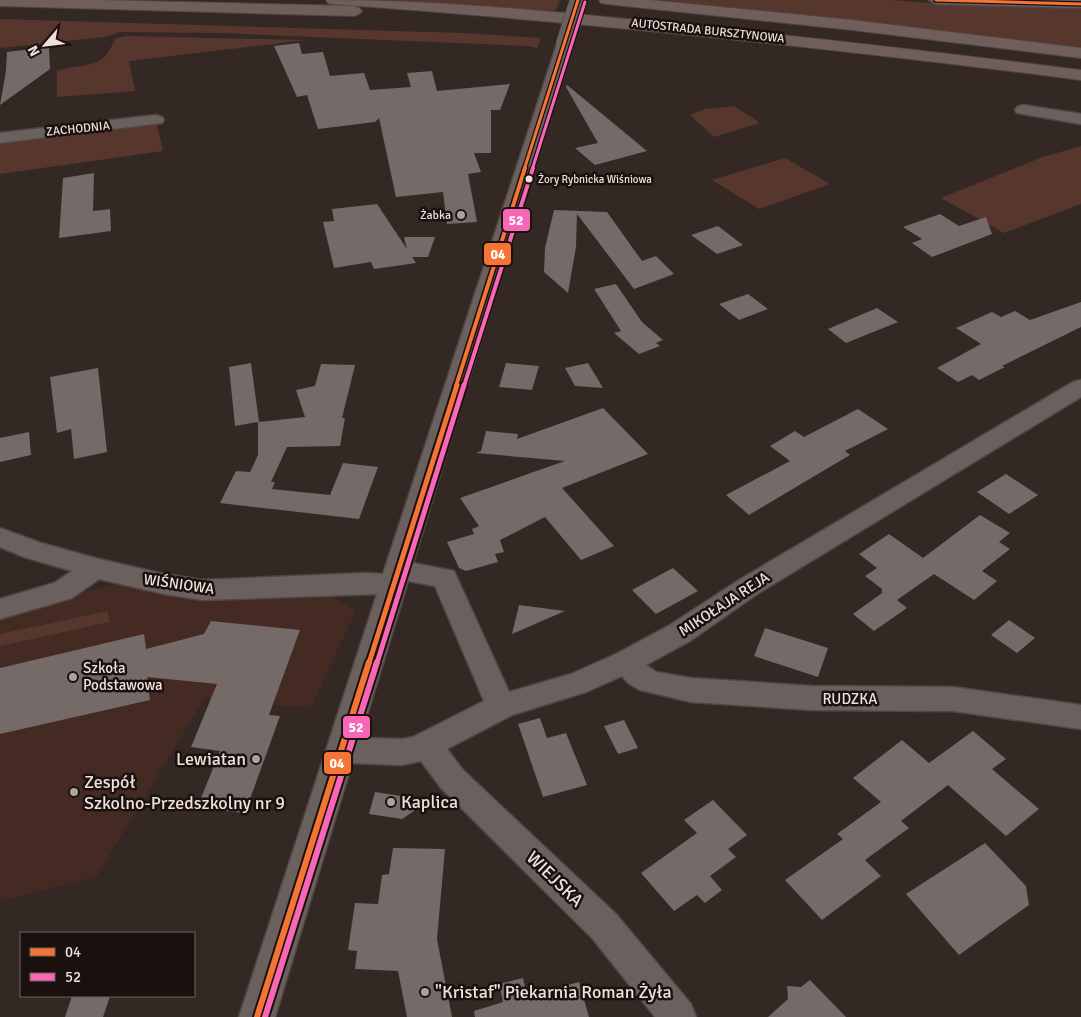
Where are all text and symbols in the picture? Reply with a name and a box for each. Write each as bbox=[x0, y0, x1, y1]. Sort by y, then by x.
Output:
street label: AUTOSTRADA BURSZTYNOWA bbox=[631, 15, 786, 47]
north arrow bbox=[20, 20, 70, 70]
text: N bbox=[24, 43, 44, 59]
street label: ZACHODNIA bbox=[45, 118, 111, 140]
place label: Żory Rybnicka Wiśniowa bbox=[538, 172, 652, 186]
marker: Żory Rybnicka Wiśniowa bbox=[524, 174, 534, 184]
place label: Żabka bbox=[420, 208, 451, 223]
line badge: 52 bbox=[502, 208, 531, 232]
marker: Żabka bbox=[455, 209, 467, 221]
text: 52 bbox=[508, 212, 524, 229]
line badge: 04 bbox=[483, 242, 512, 266]
text: 04 bbox=[490, 246, 506, 263]
street label: MIKOŁAJA REJA bbox=[675, 568, 773, 640]
street label: WIŚNIOWA bbox=[142, 569, 216, 598]
place label: Szkoła Podstawowa bbox=[83, 659, 163, 694]
marker: Szkoła Podstawowa bbox=[67, 671, 79, 683]
street label: RUDZKA bbox=[823, 690, 877, 708]
line badge: 52 bbox=[342, 715, 371, 739]
text: 52 bbox=[348, 719, 364, 736]
place label: Lewiatan bbox=[176, 748, 246, 770]
line badge: 04 bbox=[323, 751, 352, 775]
marker: Lewiatan bbox=[250, 753, 262, 765]
text: 04 bbox=[329, 755, 345, 772]
place label: Zespół Szkolno-Przedszkolny nr 9 bbox=[84, 771, 285, 814]
marker: Zespół Szkolno-Przedszkolny nr 9 bbox=[68, 786, 80, 798]
place label: Kaplica bbox=[401, 791, 458, 813]
marker: Kaplica bbox=[385, 796, 397, 808]
street label: WIEJSKA bbox=[522, 847, 588, 911]
legend bbox=[20, 932, 195, 997]
text: 04 bbox=[65, 943, 81, 961]
text: 52 bbox=[65, 968, 81, 986]
place label: "Kristaf" Piekarnia Roman Żyła bbox=[435, 981, 672, 1003]
marker: "Kristaf" Piekarnia Roman Żyła bbox=[419, 986, 431, 998]

